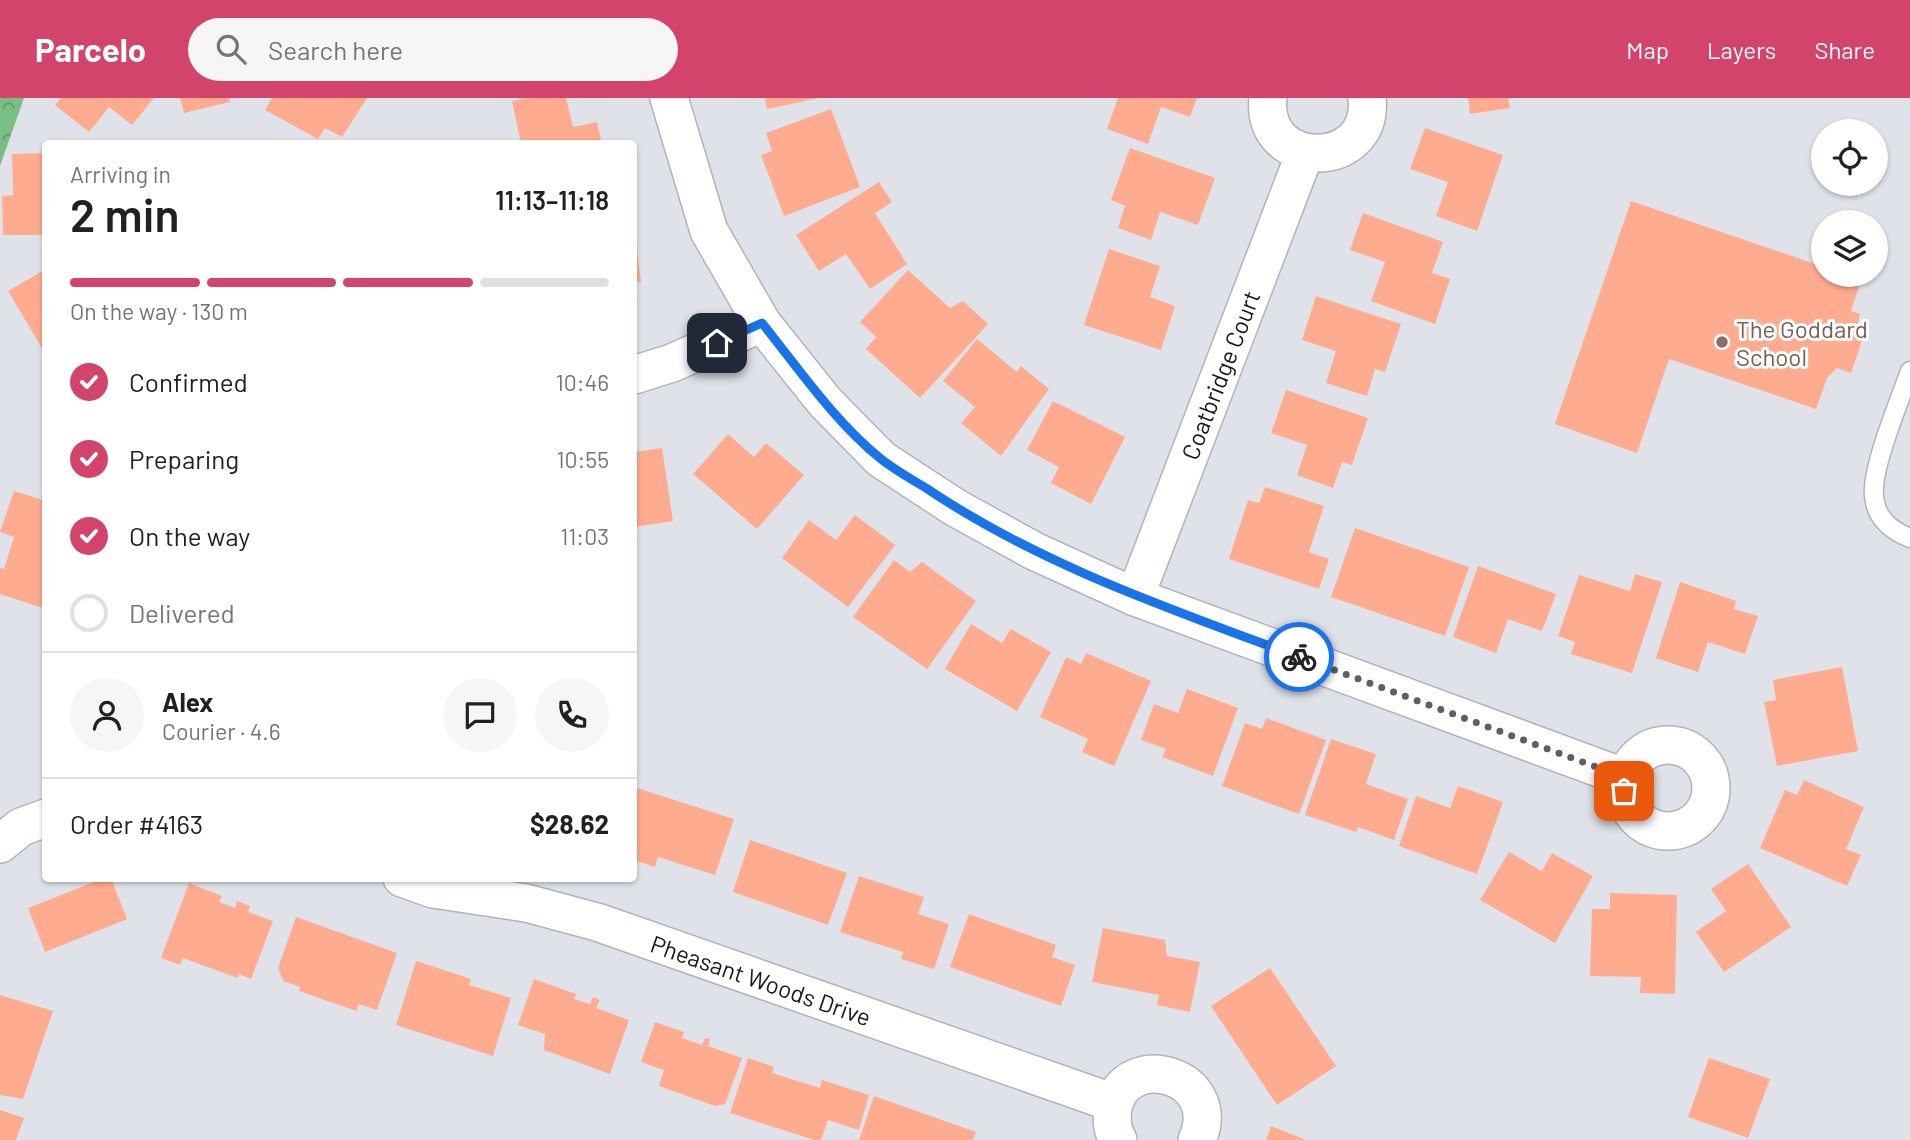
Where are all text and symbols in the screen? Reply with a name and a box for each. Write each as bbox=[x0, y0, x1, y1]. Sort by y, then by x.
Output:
search box bbox=[188, 18, 678, 81]
text: Parcelo bbox=[35, 29, 146, 69]
icon: search bbox=[212, 30, 250, 68]
text: Search here bbox=[268, 34, 403, 65]
text: Map bbox=[1626, 35, 1669, 64]
text: Layers bbox=[1707, 35, 1776, 64]
text: Share bbox=[1814, 35, 1875, 64]
map controls bbox=[1811, 119, 1888, 287]
button: locate bbox=[1811, 119, 1888, 196]
text: Arriving in bbox=[70, 160, 171, 188]
text: 11:13–11:18 bbox=[495, 184, 609, 215]
text: 2 min bbox=[70, 186, 179, 241]
button: layers bbox=[1811, 210, 1888, 287]
street label: Coatbridge Court bbox=[1175, 287, 1265, 463]
text: On the way · 130 m bbox=[70, 297, 248, 325]
pin bbox=[687, 313, 747, 373]
place label: The Goddard School bbox=[1736, 314, 1868, 371]
icon: home bbox=[698, 324, 736, 362]
marker: The Goddard School bbox=[1714, 334, 1730, 350]
icon: check bbox=[70, 363, 108, 401]
text: Confirmed bbox=[129, 366, 248, 397]
text: 10:46 bbox=[556, 368, 609, 396]
icon: check bbox=[70, 440, 108, 478]
text: Preparing bbox=[129, 443, 239, 474]
text: 10:55 bbox=[557, 445, 609, 473]
icon: check bbox=[70, 517, 108, 555]
text: On the way bbox=[129, 520, 250, 551]
text: 11:03 bbox=[560, 522, 609, 550]
text: Delivered bbox=[129, 597, 235, 628]
courier bbox=[1264, 622, 1334, 692]
icon: bike bbox=[1280, 638, 1318, 676]
button: person bbox=[70, 678, 144, 752]
button: chat bbox=[443, 678, 517, 752]
button: phone bbox=[535, 678, 609, 752]
text: Alex bbox=[162, 686, 213, 717]
text: Courier · 4.6 bbox=[162, 717, 281, 745]
pin bbox=[1594, 761, 1654, 821]
icon: bag bbox=[1605, 772, 1643, 810]
text: Order #4163 bbox=[70, 808, 203, 839]
text: $28.62 bbox=[530, 808, 609, 839]
street label: Pheasant Woods Drive bbox=[647, 929, 875, 1031]

